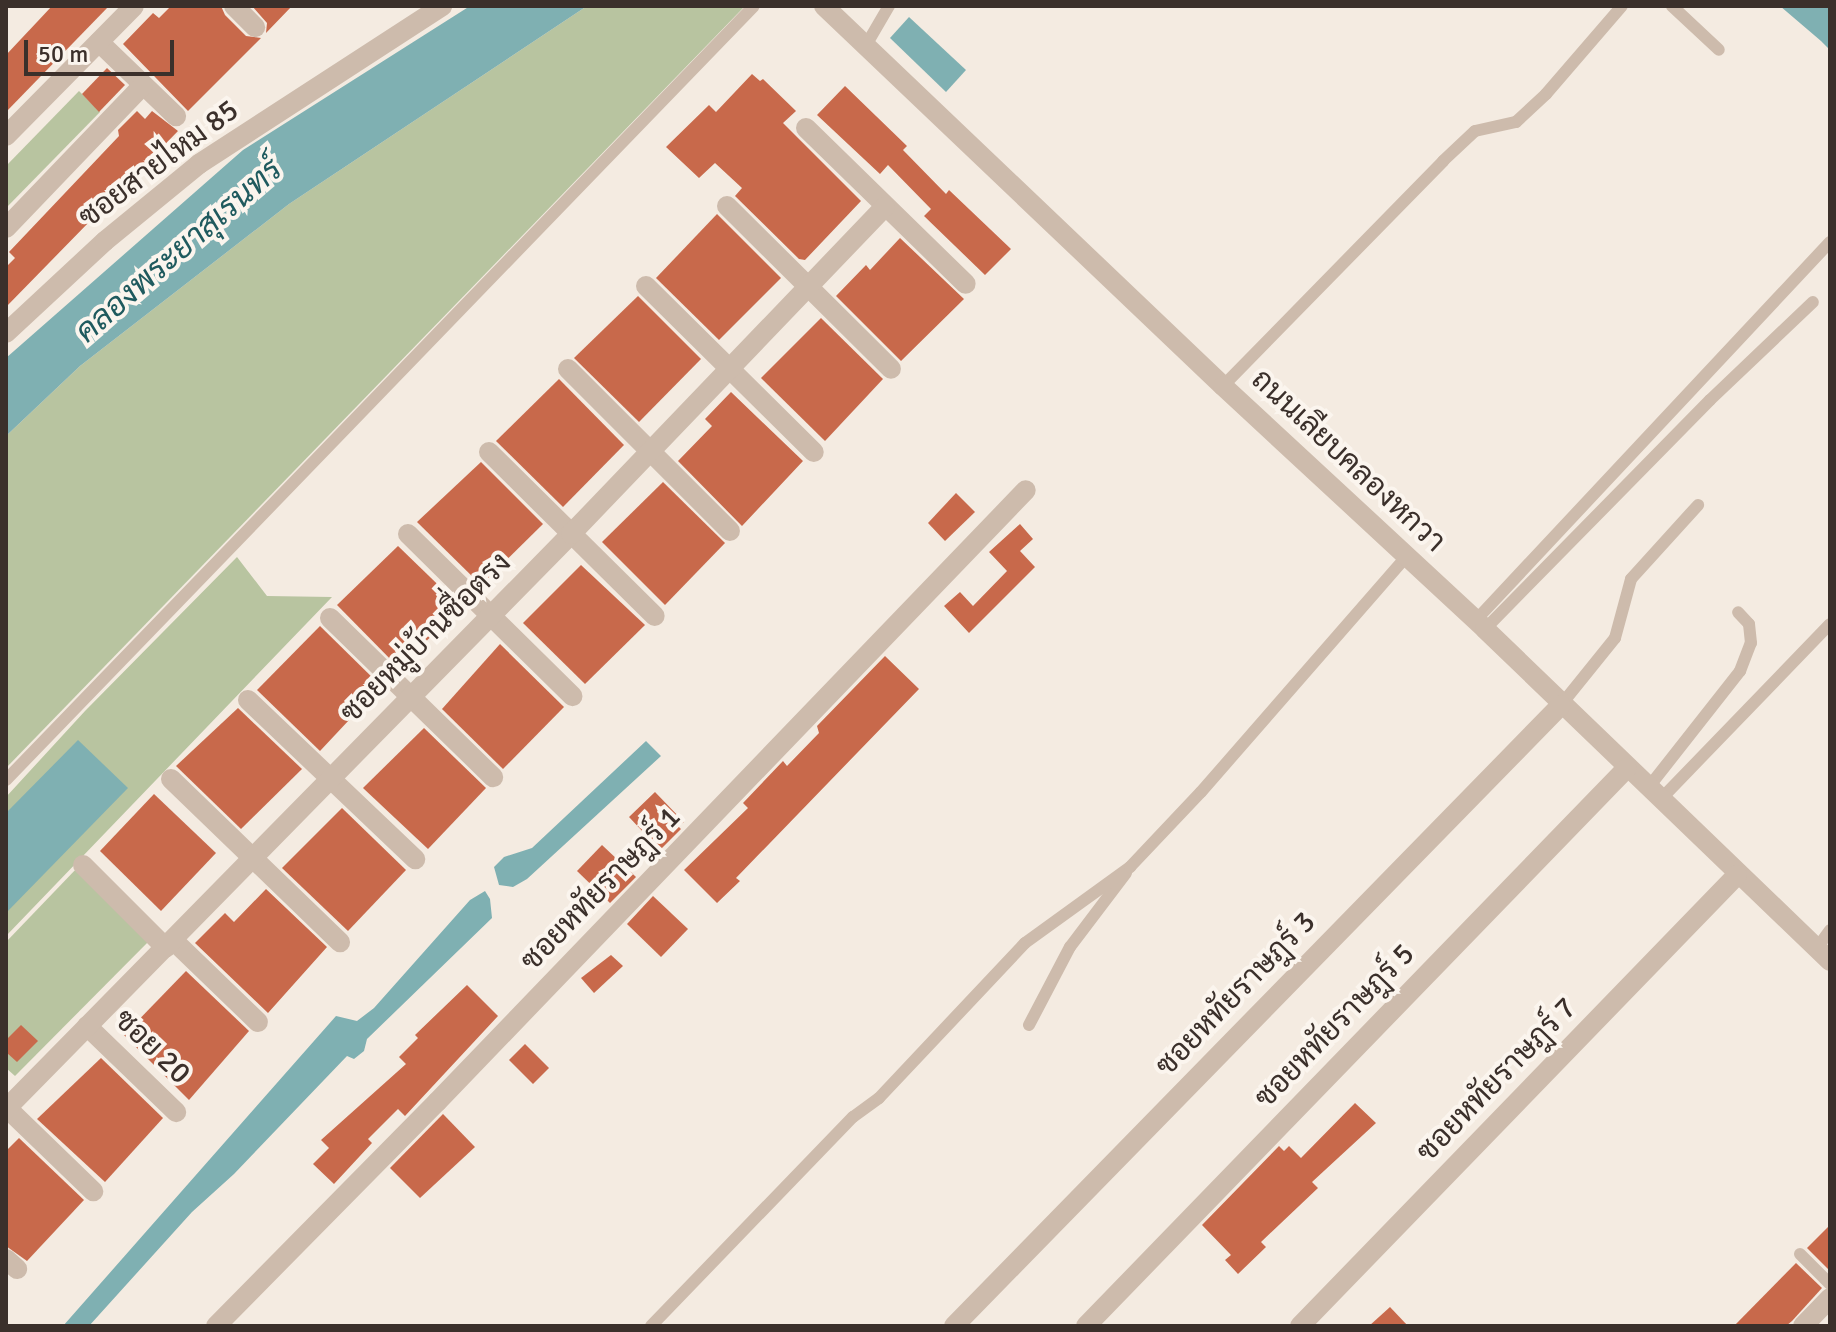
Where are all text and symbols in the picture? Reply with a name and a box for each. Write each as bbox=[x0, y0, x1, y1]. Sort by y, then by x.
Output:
scale bar bbox=[28, 24, 178, 74]
text: 50 m bbox=[38, 39, 88, 69]
street label: ซอยสายไหม 85 bbox=[72, 92, 246, 236]
water label: คลองพระยาสุเรนทร์ bbox=[68, 151, 290, 351]
street label: ถนนเลียบคลองหกวา bbox=[1244, 362, 1452, 560]
street label: ซอยหมู่บ้านซื่อตรง bbox=[333, 545, 519, 731]
street label: ซอยหทัยราษฎร์ 1 bbox=[514, 799, 688, 979]
street label: ซอยหทัยราษฎร์ 3 bbox=[1149, 904, 1323, 1084]
street label: ซอยหทัยราษฎร์ 5 bbox=[1248, 936, 1422, 1116]
street label: ซอยหทัยราษฎร์ 7 bbox=[1410, 990, 1584, 1170]
street label: ซอย 20 bbox=[106, 1002, 198, 1092]

